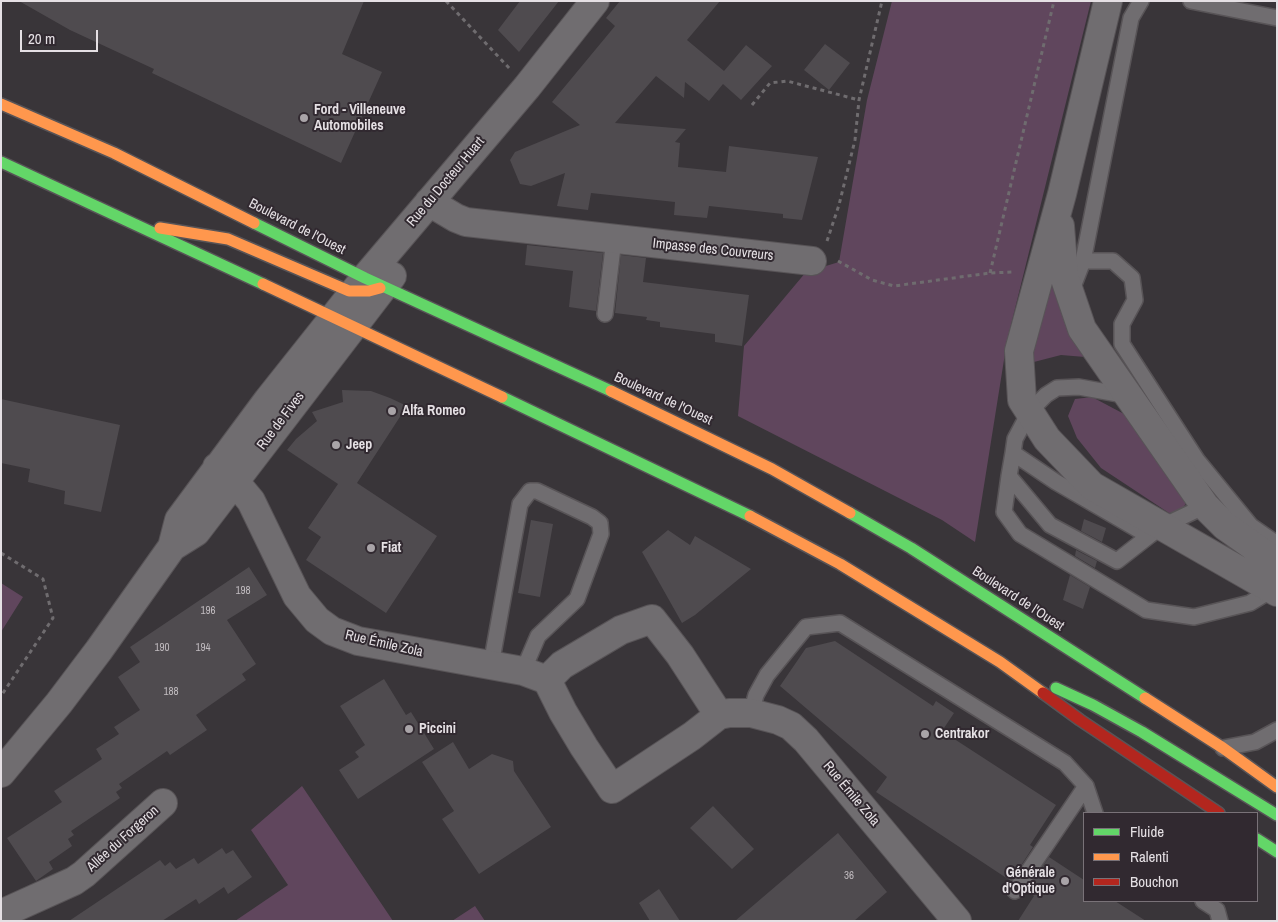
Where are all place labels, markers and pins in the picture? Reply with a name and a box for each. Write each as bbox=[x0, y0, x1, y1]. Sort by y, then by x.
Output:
place label: Ford - Villeneuve Automobiles bbox=[314, 102, 406, 134]
marker: Ford - Villeneuve Automobiles bbox=[298, 112, 310, 124]
place label: Alfa Romeo bbox=[402, 403, 466, 419]
marker: Alfa Romeo bbox=[386, 405, 398, 417]
place label: Jeep bbox=[346, 437, 372, 453]
marker: Jeep bbox=[330, 439, 342, 451]
place label: Fiat bbox=[381, 540, 401, 556]
marker: Fiat bbox=[365, 542, 377, 554]
place label: Piccini bbox=[419, 721, 456, 737]
marker: Piccini bbox=[403, 723, 415, 735]
place label: Centrakor bbox=[935, 726, 989, 742]
marker: Centrakor bbox=[919, 728, 931, 740]
place label: Générale d'Optique bbox=[1002, 865, 1055, 898]
marker: Générale d'Optique bbox=[1059, 875, 1071, 887]

